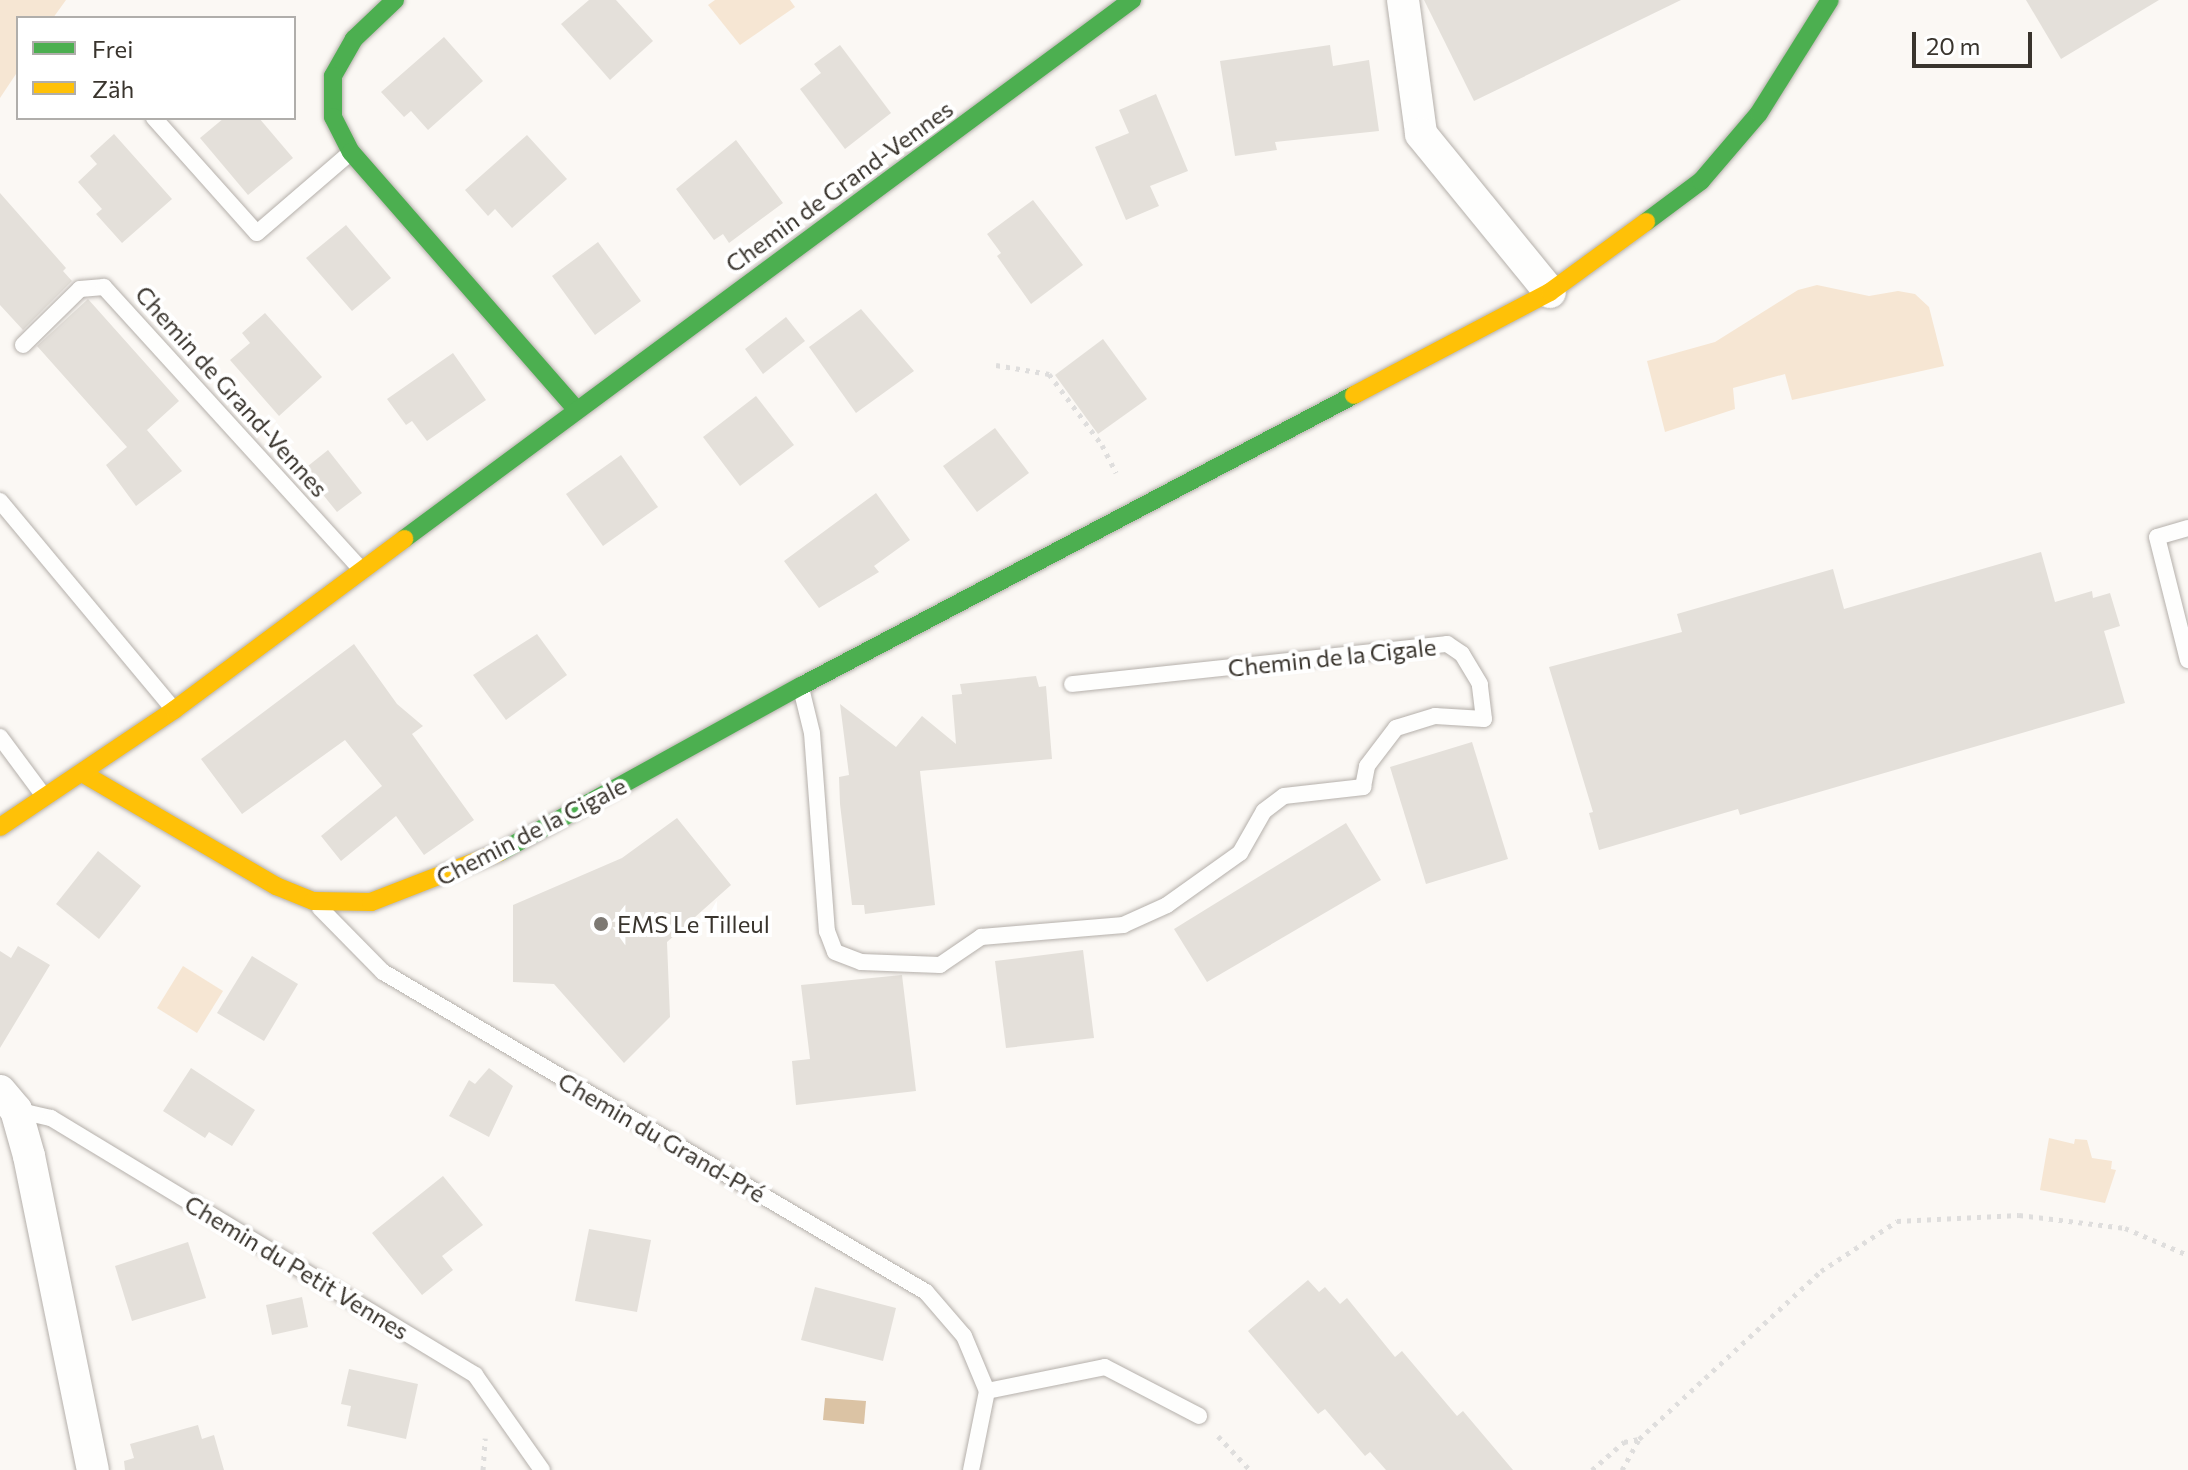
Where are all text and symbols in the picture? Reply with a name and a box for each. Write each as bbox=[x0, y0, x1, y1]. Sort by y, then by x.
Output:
legend bbox=[16, 16, 296, 120]
scale bar bbox=[1916, 16, 2036, 66]
text: 20 m bbox=[1926, 31, 1980, 60]
text: Frei bbox=[92, 34, 133, 63]
text: Zäh bbox=[92, 74, 134, 103]
street label: Chemin de Grand-Vennes bbox=[720, 94, 958, 278]
street label: Chemin de Grand-Vennes bbox=[130, 280, 334, 502]
street label: Chemin de la Cigale bbox=[1226, 632, 1438, 682]
street label: Chemin de la Cigale bbox=[431, 771, 631, 891]
place label: EMS Le Tilleul bbox=[617, 910, 770, 938]
marker: EMS Le Tilleul bbox=[592, 915, 610, 933]
street label: Chemin du Grand-Pré bbox=[553, 1066, 771, 1208]
street label: Chemin du Petit Vennes bbox=[180, 1189, 414, 1345]

